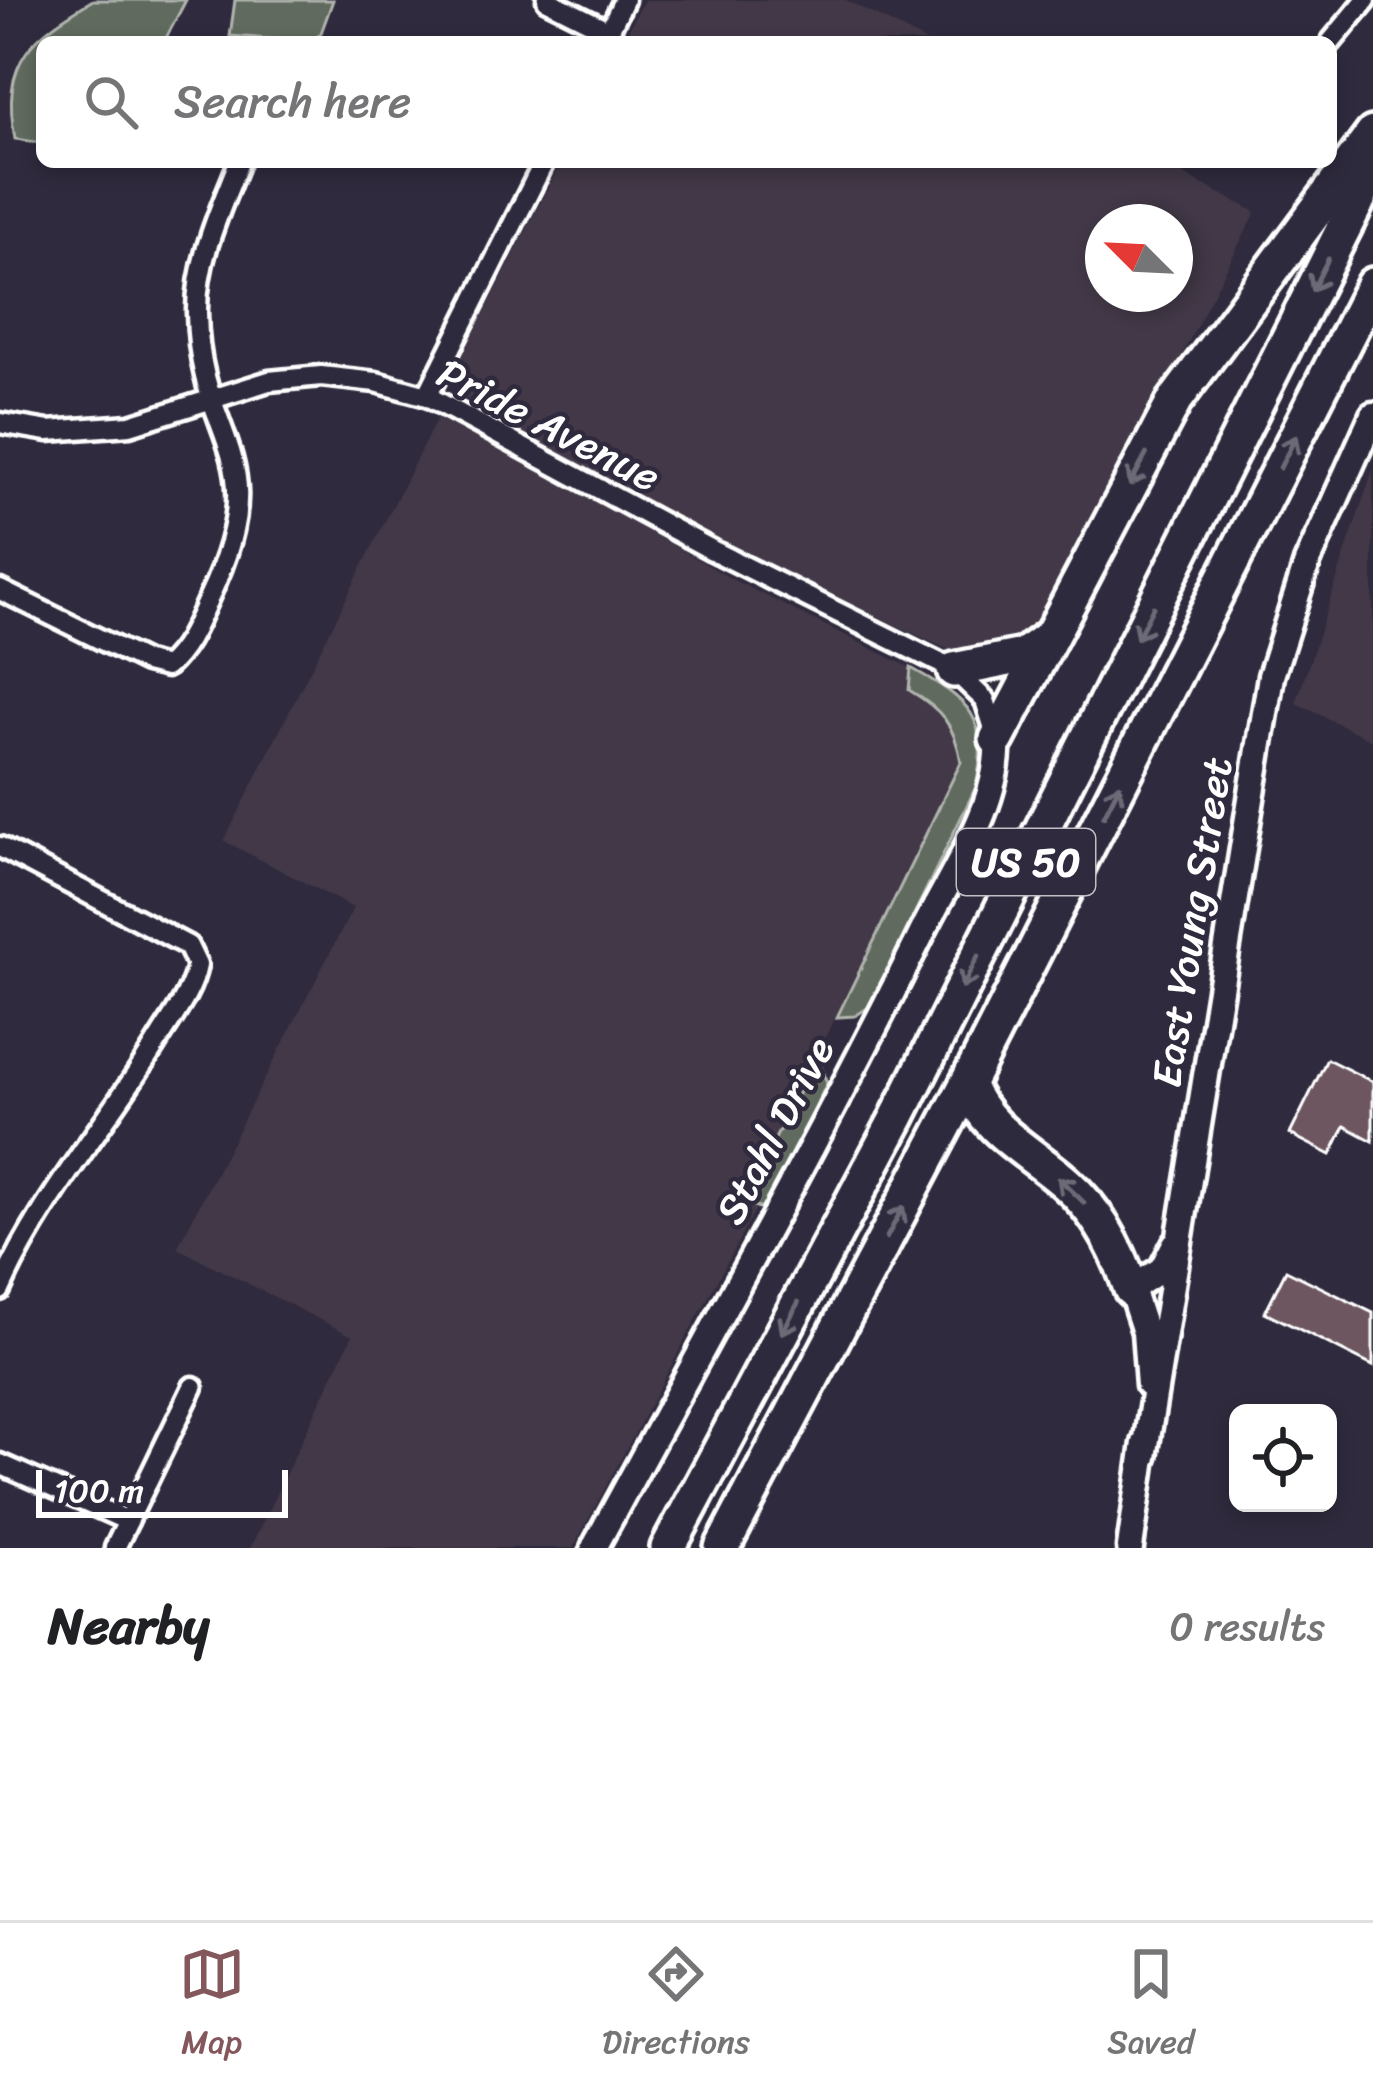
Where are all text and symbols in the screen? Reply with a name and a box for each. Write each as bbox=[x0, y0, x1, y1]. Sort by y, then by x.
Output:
search box bbox=[36, 36, 1337, 168]
text: Search here bbox=[174, 62, 411, 142]
icon: search bbox=[78, 69, 144, 135]
north arrow bbox=[1085, 204, 1193, 312]
one-way arrow bbox=[1308, 257, 1331, 292]
street label: Pride Avenue bbox=[423, 337, 674, 513]
one-way arrow bbox=[1278, 435, 1301, 471]
one-way arrow bbox=[1126, 451, 1149, 486]
one-way arrow bbox=[1133, 605, 1156, 641]
street label: East Young Street bbox=[1129, 752, 1255, 1093]
one-way arrow bbox=[1101, 783, 1124, 818]
road number: US 50 bbox=[957, 829, 1095, 895]
one-way arrow bbox=[958, 954, 981, 989]
street label: Stahl Drive bbox=[694, 1023, 856, 1238]
one-way arrow bbox=[1057, 1177, 1086, 1205]
one-way arrow bbox=[884, 1205, 907, 1240]
one-way arrow bbox=[778, 1299, 801, 1335]
map controls bbox=[1229, 1404, 1337, 1512]
button: locate bbox=[1229, 1404, 1337, 1512]
text: 100 m bbox=[54, 1462, 144, 1520]
scale bar bbox=[36, 1464, 288, 1517]
text: Nearby bbox=[48, 1581, 209, 1671]
text: 0 results bbox=[1169, 1592, 1325, 1661]
tab: Map bbox=[179, 1941, 245, 2071]
tab: Directions bbox=[602, 1941, 750, 2071]
tab: Saved bbox=[1107, 1941, 1194, 2071]

